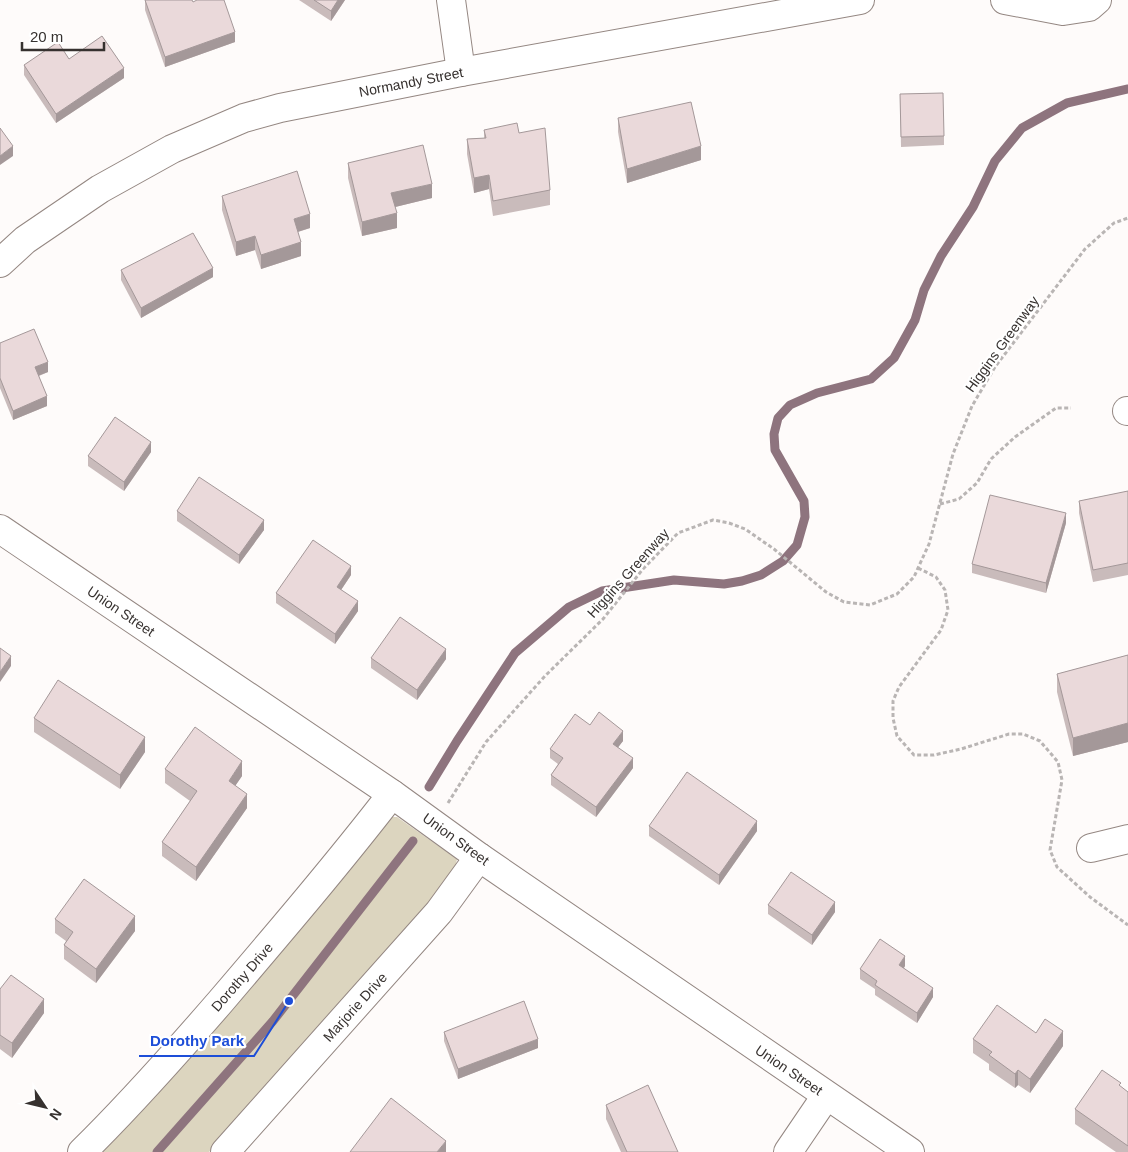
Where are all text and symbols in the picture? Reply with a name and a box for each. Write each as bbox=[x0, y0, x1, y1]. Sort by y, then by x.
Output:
scale bar bbox=[22, 20, 105, 52]
text: 20 m bbox=[30, 28, 63, 45]
street label: Normandy Street bbox=[358, 64, 465, 100]
street label: Higgins Greenway bbox=[962, 293, 1042, 395]
street label: Higgins Greenway bbox=[584, 525, 672, 621]
street label: Union Street bbox=[84, 583, 158, 639]
street label: Union Street bbox=[420, 810, 492, 868]
street label: Dorothy Drive bbox=[208, 939, 276, 1015]
street label: Marjorie Drive bbox=[320, 969, 390, 1045]
callout: Dorothy Park bbox=[139, 1026, 254, 1056]
text: Dorothy Park bbox=[150, 1032, 245, 1049]
street label: Union Street bbox=[752, 1042, 826, 1098]
north arrow bbox=[20, 1082, 70, 1132]
text: N bbox=[46, 1106, 65, 1123]

